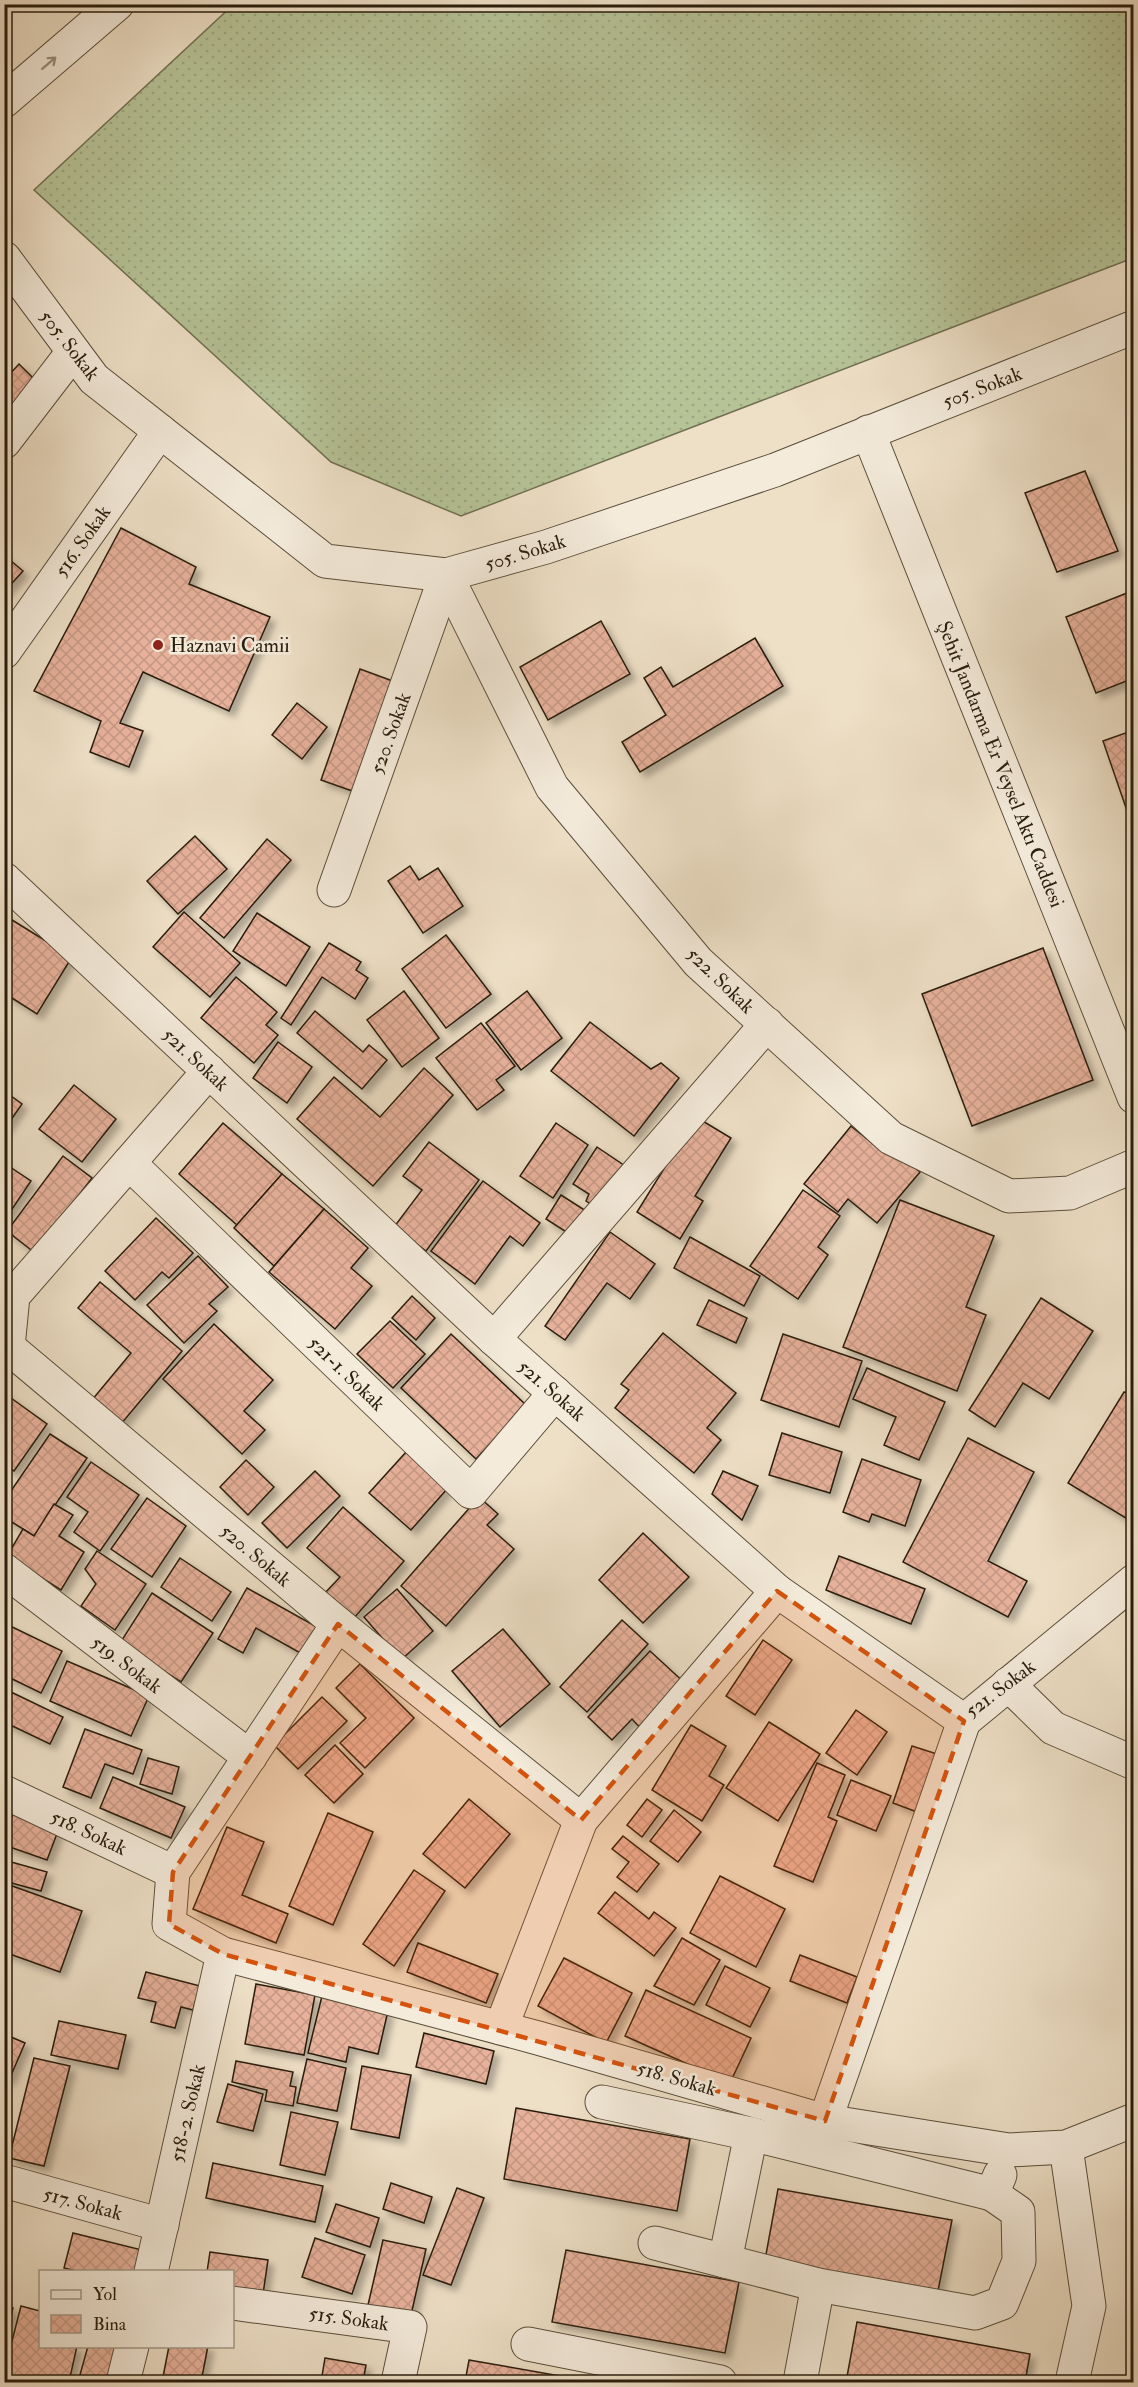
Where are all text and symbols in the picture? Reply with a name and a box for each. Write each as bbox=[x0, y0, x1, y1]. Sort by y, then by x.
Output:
one-way arrow bbox=[41, 56, 56, 70]
street label: 505. Sokak bbox=[34, 305, 105, 386]
street label: 505. Sokak bbox=[939, 361, 1026, 414]
street label: 516. Sokak bbox=[49, 500, 116, 582]
street label: 505. Sokak bbox=[482, 528, 569, 577]
street label: Şehit Jandarma Er Veysel Aktı Caddesi bbox=[931, 617, 1070, 911]
place label: Haznavi Camii bbox=[170, 633, 290, 658]
marker: Haznavi Camii bbox=[151, 638, 165, 652]
street label: 520. Sokak bbox=[364, 689, 417, 777]
street label: 522. Sokak bbox=[681, 942, 760, 1019]
street label: 521. Sokak bbox=[157, 1022, 234, 1097]
street label: 521-1. Sokak bbox=[303, 1330, 391, 1417]
street label: 521. Sokak bbox=[513, 1354, 591, 1427]
street label: 520. Sokak bbox=[215, 1518, 297, 1593]
street label: 519. Sokak bbox=[86, 1630, 167, 1699]
street label: 521. Sokak bbox=[960, 1654, 1041, 1723]
street label: 518. Sokak bbox=[47, 1804, 131, 1861]
street label: 518. Sokak bbox=[634, 2055, 720, 2102]
street label: 518-2. Sokak bbox=[164, 2061, 211, 2165]
street label: 517. Sokak bbox=[41, 2181, 125, 2226]
legend bbox=[39, 2270, 234, 2348]
text: Yol bbox=[93, 2283, 117, 2306]
street label: 515. Sokak bbox=[307, 2301, 391, 2337]
text: Bina bbox=[93, 2313, 127, 2336]

